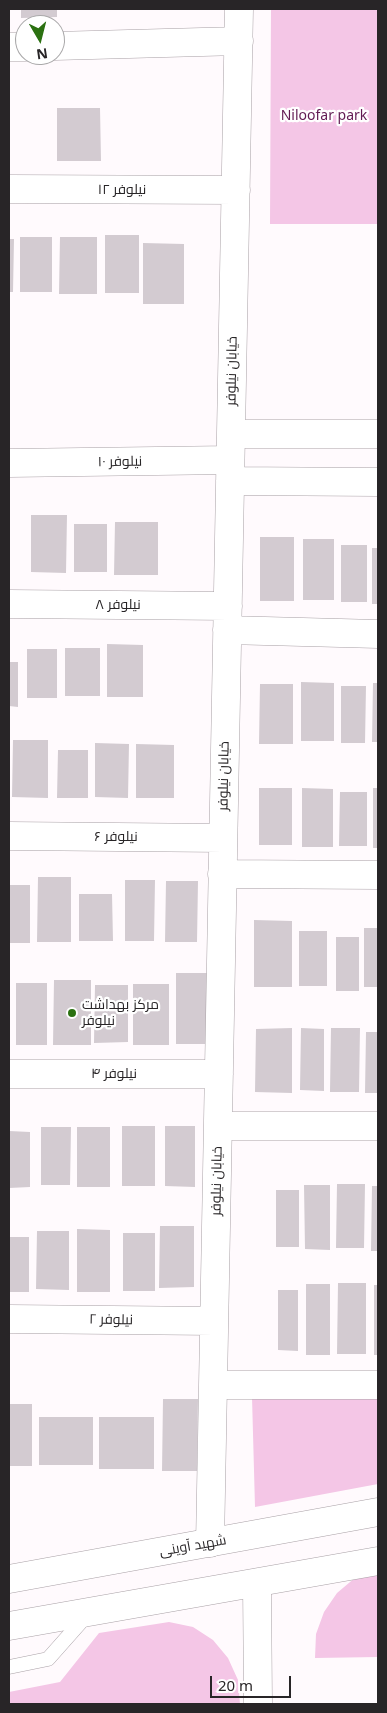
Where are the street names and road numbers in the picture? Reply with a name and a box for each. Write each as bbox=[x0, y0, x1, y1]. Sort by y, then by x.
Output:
street label: نیلوفر ۱۲ bbox=[98, 182, 146, 198]
street label: خیابان نیلوفر bbox=[223, 336, 241, 406]
street label: نیلوفر ۱۰ bbox=[98, 453, 142, 471]
street label: نیلوفر ۸ bbox=[95, 597, 141, 613]
street label: خیابان نیلوفر bbox=[215, 741, 233, 811]
street label: نیلوفر ۶ bbox=[94, 829, 138, 845]
street label: نیلوفر ۴ bbox=[91, 1066, 137, 1082]
street label: خیابان نیلوفر bbox=[208, 1146, 226, 1216]
street label: نیلوفر ۲ bbox=[89, 1311, 133, 1329]
street label: شهید آوینی bbox=[158, 1532, 228, 1560]

